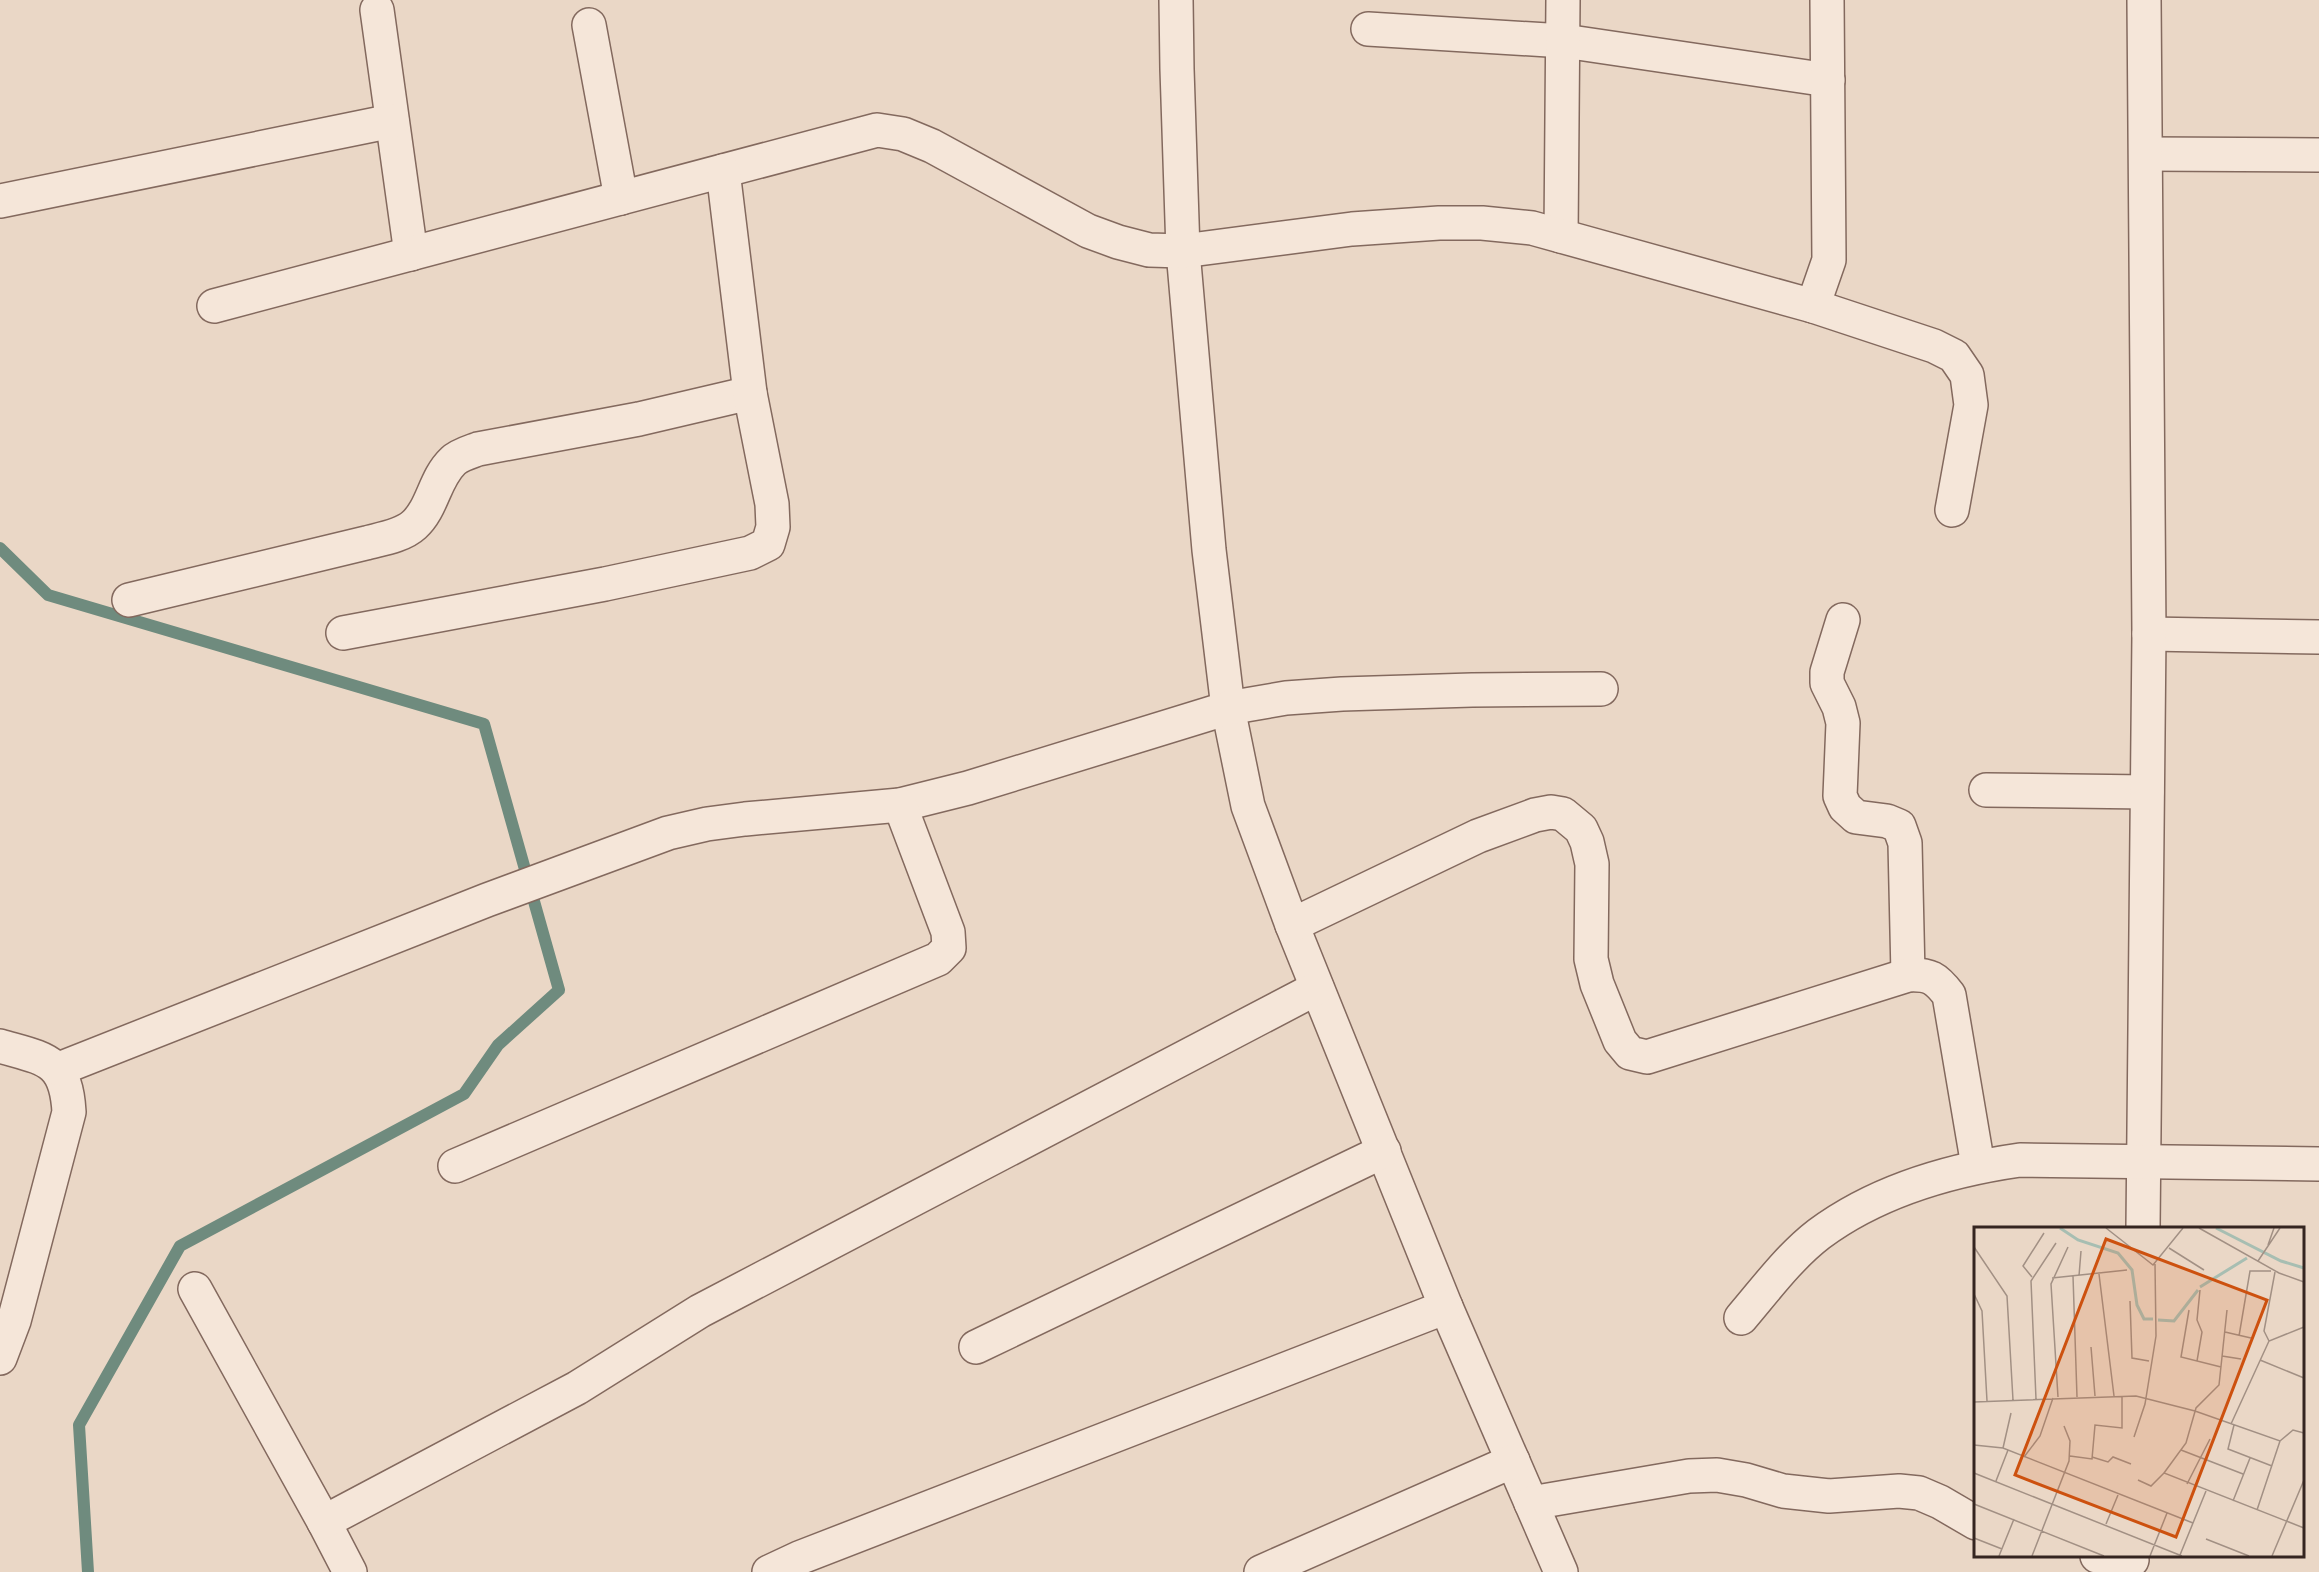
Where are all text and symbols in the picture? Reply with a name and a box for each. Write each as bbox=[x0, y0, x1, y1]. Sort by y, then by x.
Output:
inset map bbox=[1974, 1227, 2304, 1557]

